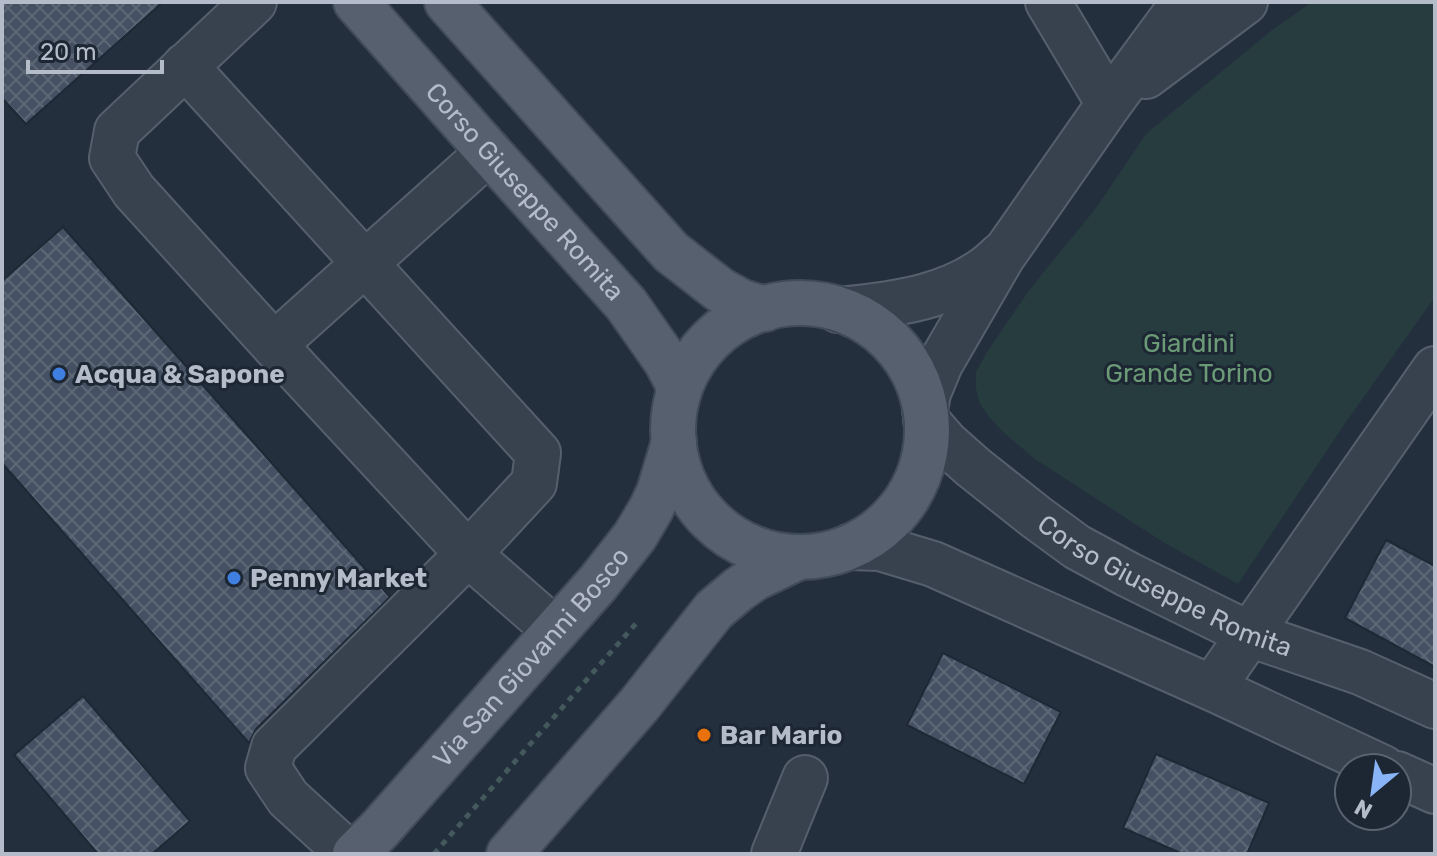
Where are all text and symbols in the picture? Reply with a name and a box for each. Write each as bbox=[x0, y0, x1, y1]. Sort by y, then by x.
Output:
scale bar bbox=[28, 24, 162, 74]
text: 20 m bbox=[40, 38, 97, 66]
street label: Corso Giuseppe Romita bbox=[419, 76, 631, 307]
park label: Giardini Grande Torino bbox=[1105, 328, 1273, 389]
place label: Acqua & Sapone bbox=[75, 359, 285, 390]
marker: Acqua & Sapone bbox=[50, 365, 68, 383]
street label: Corso Giuseppe Romita bbox=[1032, 508, 1296, 663]
street label: Via San Giovanni Bosco bbox=[426, 541, 636, 774]
place label: Penny Market bbox=[250, 563, 427, 594]
marker: Penny Market bbox=[225, 569, 243, 587]
place label: Bar Mario bbox=[720, 720, 842, 751]
marker: Bar Mario bbox=[695, 726, 713, 744]
north arrow bbox=[1333, 752, 1413, 832]
text: N bbox=[1350, 793, 1377, 825]

